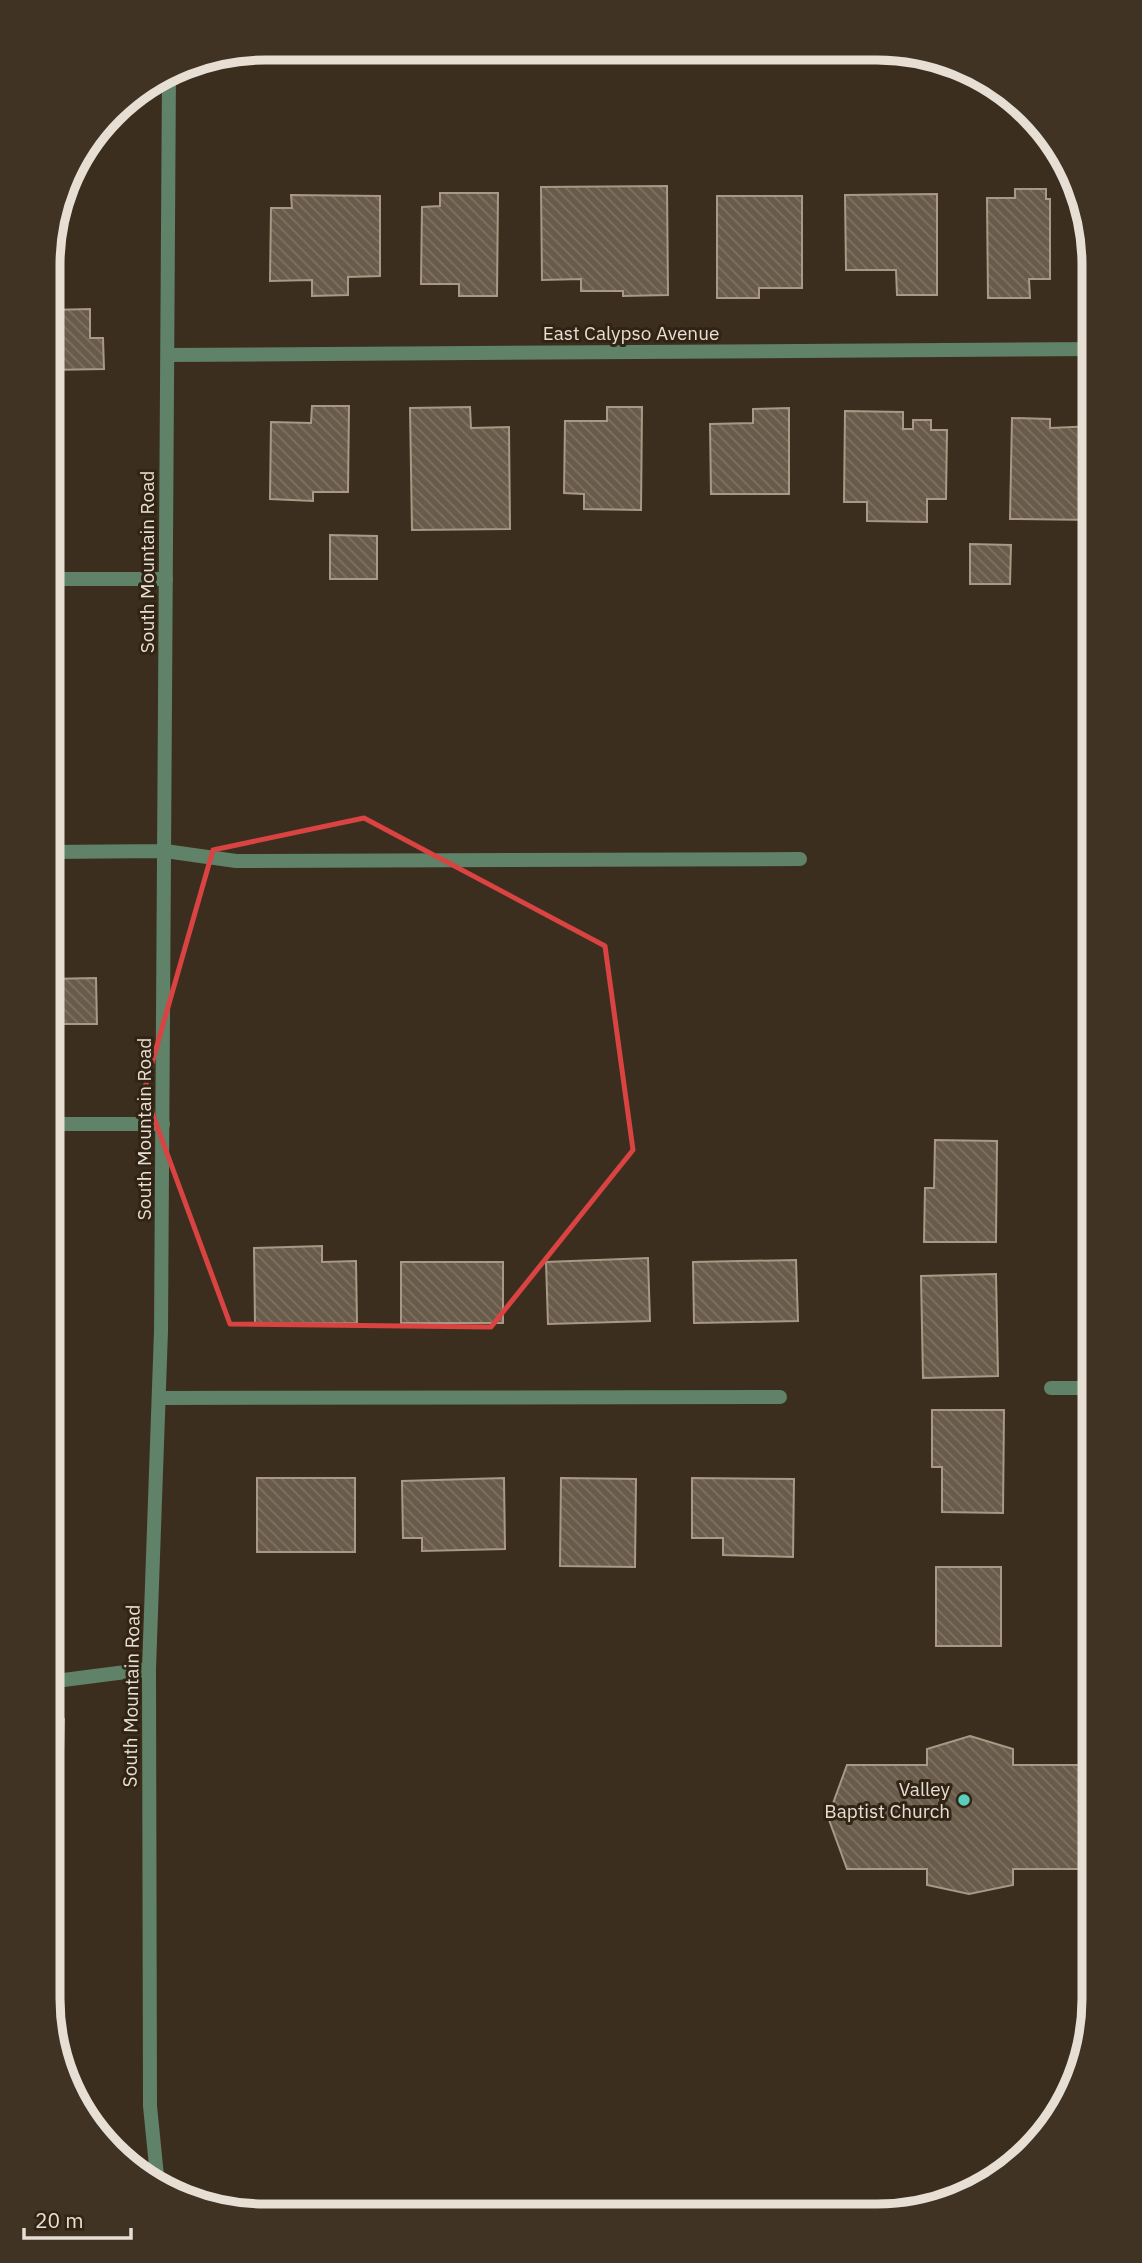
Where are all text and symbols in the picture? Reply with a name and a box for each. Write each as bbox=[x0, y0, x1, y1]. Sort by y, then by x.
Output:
street label: East Calypso Avenue bbox=[543, 321, 719, 345]
street label: South Mountain Road bbox=[135, 471, 159, 653]
street label: South Mountain Road bbox=[132, 1038, 156, 1220]
street label: South Mountain Road bbox=[117, 1605, 145, 1787]
place label: Valley Baptist Church bbox=[824, 1777, 951, 1823]
marker: Valley Baptist Church bbox=[956, 1792, 972, 1808]
scale bar bbox=[24, 2196, 131, 2240]
text: 20 m bbox=[35, 2206, 84, 2234]

